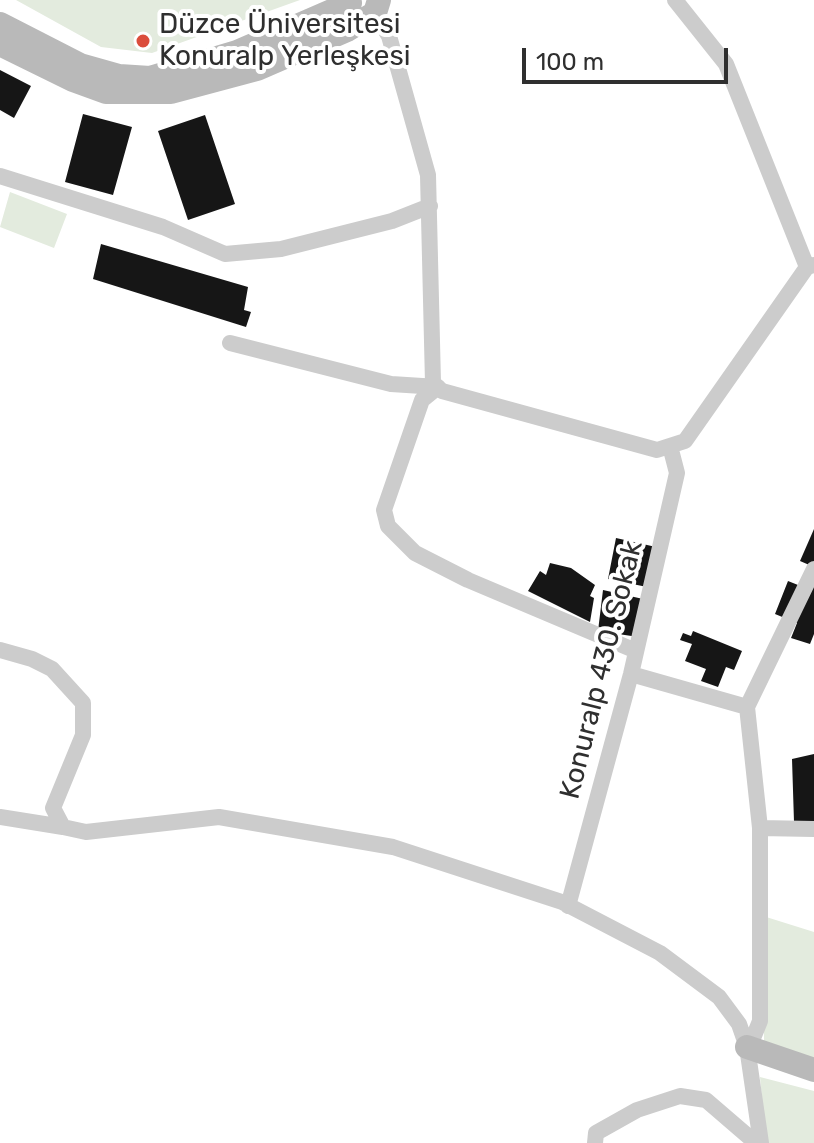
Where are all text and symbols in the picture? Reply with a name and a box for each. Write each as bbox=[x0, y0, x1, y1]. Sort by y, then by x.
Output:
place label: Düzce Üniversitesi Konuralp Yerleşkesi bbox=[159, 8, 410, 74]
marker: Düzce Üniversitesi Konuralp Yerleşkesi bbox=[134, 32, 152, 50]
scale bar bbox=[526, 32, 732, 82]
text: 100 m bbox=[536, 48, 604, 76]
street label: Konuralp 430. Sokak bbox=[554, 537, 650, 803]

